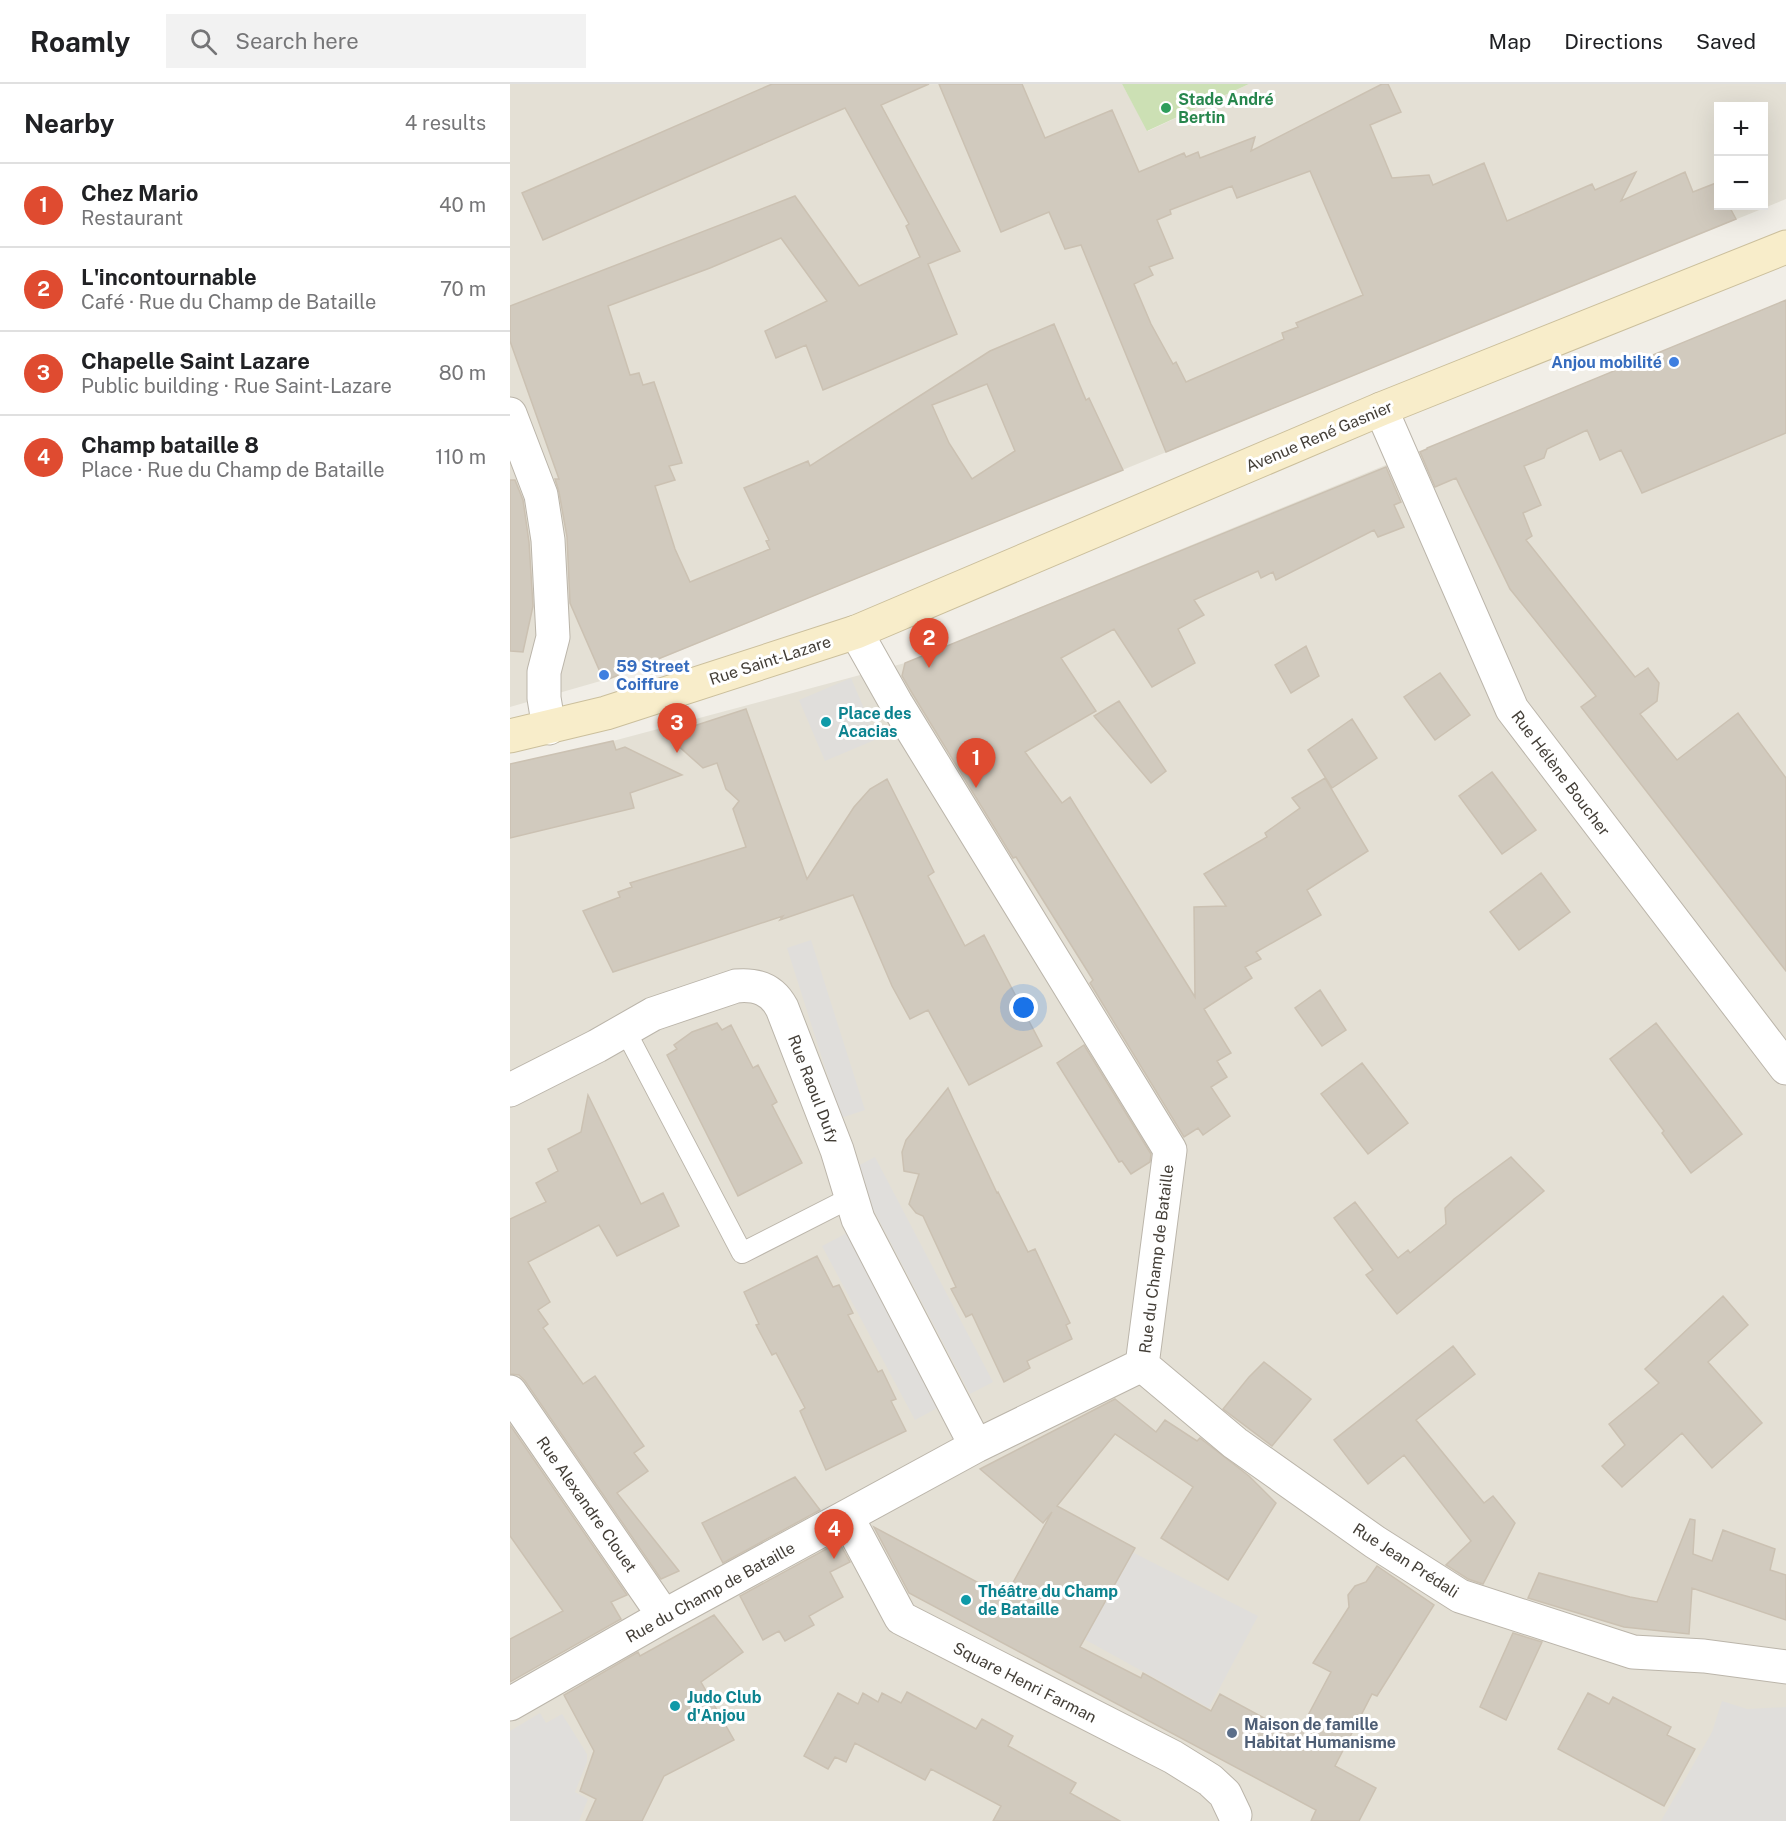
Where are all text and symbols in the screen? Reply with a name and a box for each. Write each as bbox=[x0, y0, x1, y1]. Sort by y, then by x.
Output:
search box bbox=[166, 14, 586, 68]
text: Roamly bbox=[30, 25, 130, 58]
icon: search bbox=[187, 25, 220, 58]
text: Search here bbox=[235, 28, 359, 54]
text: Map bbox=[1489, 29, 1531, 54]
text: Directions bbox=[1564, 29, 1663, 54]
text: Saved bbox=[1696, 29, 1756, 54]
place label: Stade André Bertin bbox=[1178, 90, 1274, 127]
marker: Stade André Bertin bbox=[1159, 101, 1173, 115]
map controls bbox=[1714, 102, 1768, 210]
button: + bbox=[1714, 102, 1768, 156]
text: Nearby bbox=[24, 108, 114, 139]
text: 4 results bbox=[405, 111, 486, 135]
button: − bbox=[1714, 156, 1768, 210]
text: Chez Mario bbox=[81, 180, 198, 206]
text: 1 bbox=[39, 193, 48, 217]
text: 40 m bbox=[439, 193, 486, 217]
text: Restaurant bbox=[81, 206, 183, 230]
text: L'incontournable bbox=[81, 264, 257, 290]
text: 2 bbox=[37, 277, 50, 301]
text: 70 m bbox=[440, 277, 486, 301]
text: Café · Rue du Champ de Bataille bbox=[81, 290, 376, 314]
text: Chapelle Saint Lazare bbox=[81, 348, 310, 374]
place label: Anjou mobilité bbox=[1551, 353, 1662, 372]
marker: Anjou mobilité bbox=[1667, 355, 1681, 369]
text: 3 bbox=[37, 361, 50, 385]
text: 80 m bbox=[439, 361, 486, 385]
text: Public building · Rue Saint-Lazare bbox=[81, 374, 392, 398]
street label: Avenue René Gasnier bbox=[1243, 397, 1395, 476]
text: Champ bataille 8 bbox=[81, 432, 259, 458]
text: 4 bbox=[37, 445, 50, 469]
text: 110 m bbox=[435, 445, 486, 469]
text: Place · Rue du Champ de Bataille bbox=[81, 458, 385, 482]
pin: 2 bbox=[910, 618, 948, 668]
street label: Rue Saint-Lazare bbox=[707, 632, 833, 689]
place label: 59 Street Coiffure bbox=[616, 657, 690, 694]
marker: 59 Street Coiffure bbox=[597, 668, 611, 682]
pin: 3 bbox=[658, 704, 696, 753]
place label: Place des Acacias bbox=[838, 704, 911, 741]
street label: Rue Hélène Boucher bbox=[1507, 707, 1614, 840]
marker: Place des Acacias bbox=[819, 715, 833, 729]
pin: 1 bbox=[956, 738, 996, 788]
your location bbox=[1009, 993, 1038, 1022]
street label: Rue Raoul Dufy bbox=[784, 1032, 843, 1147]
street label: Rue du Champ de Bataille bbox=[1135, 1164, 1178, 1355]
street label: Rue Alexandre Clouet bbox=[533, 1433, 641, 1576]
pin: 4 bbox=[814, 1510, 854, 1559]
street label: Rue Jean Prédali bbox=[1349, 1519, 1462, 1602]
street label: Rue du Champ de Bataille bbox=[622, 1538, 798, 1647]
place label: Théâtre du Champ de Bataille bbox=[978, 1582, 1118, 1619]
marker: Théâtre du Champ de Bataille bbox=[959, 1593, 973, 1607]
street label: Square Henri Farman bbox=[950, 1638, 1100, 1727]
place label: Judo Club d'Anjou bbox=[687, 1688, 762, 1725]
marker: Judo Club d'Anjou bbox=[668, 1699, 682, 1713]
place label: Maison de famille Habitat Humanisme bbox=[1244, 1715, 1396, 1752]
marker: Maison de famille Habitat Humanisme bbox=[1225, 1726, 1239, 1740]

